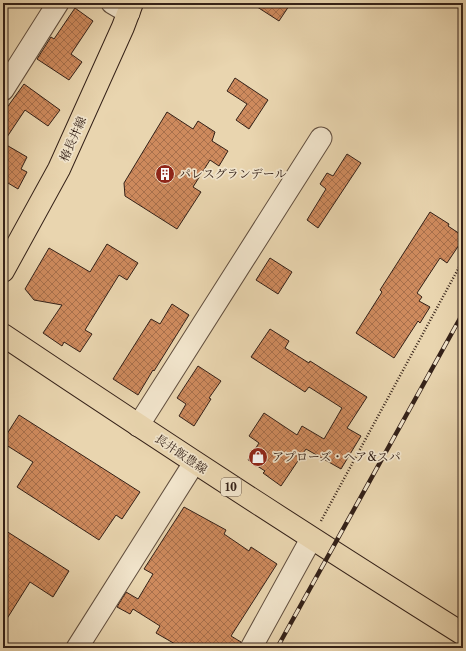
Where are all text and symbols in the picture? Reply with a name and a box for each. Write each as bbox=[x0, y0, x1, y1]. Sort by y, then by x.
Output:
street label: 椿長井線 bbox=[56, 114, 89, 164]
building icon: パレスグランデール bbox=[154, 163, 176, 185]
place label: パレスグランデール bbox=[179, 166, 286, 181]
street label: 長井飯豊線 bbox=[152, 431, 210, 477]
shop icon: アプローズ・ヘア&スパ bbox=[247, 446, 269, 468]
place label: アプローズ・ヘア&スパ bbox=[272, 449, 401, 464]
road number: 10 bbox=[221, 478, 241, 496]

